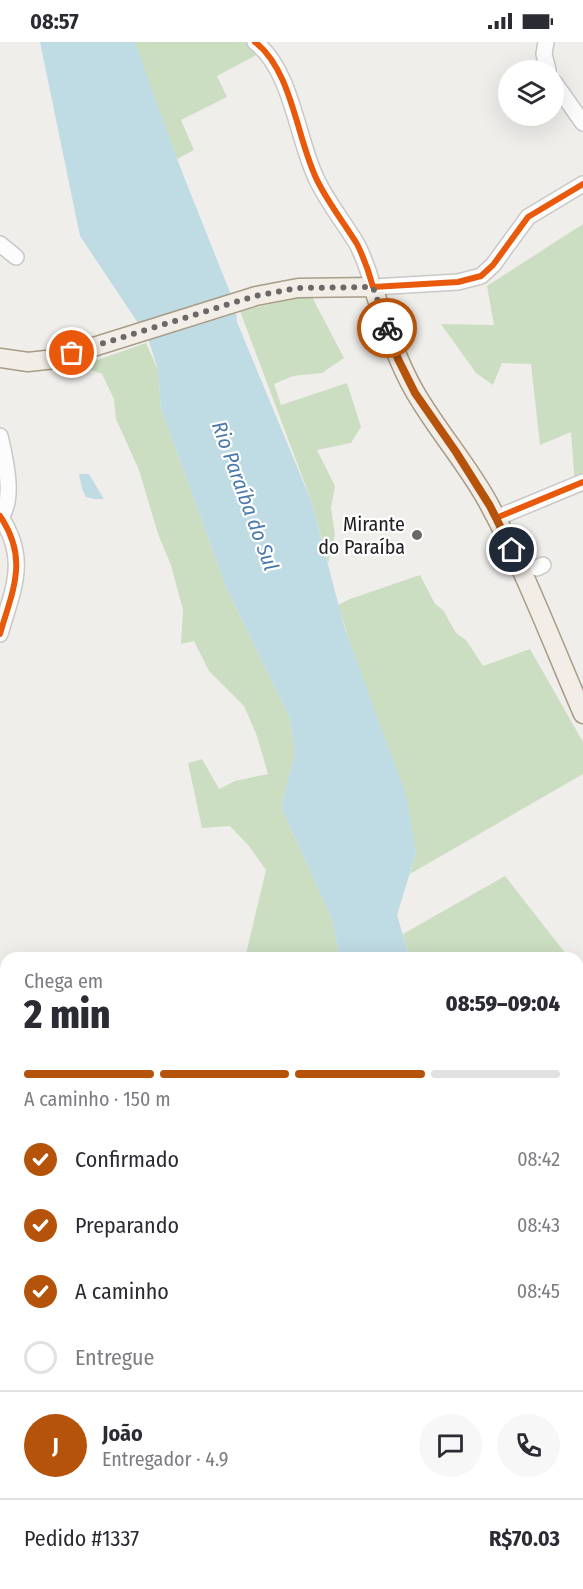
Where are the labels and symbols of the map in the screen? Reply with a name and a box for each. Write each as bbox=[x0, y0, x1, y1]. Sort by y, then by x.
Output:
courier bbox=[357, 298, 417, 358]
pin bbox=[46, 327, 97, 378]
water label: Rio Paraíba do Sul bbox=[206, 418, 284, 574]
place label: Mirante do Paraíba bbox=[318, 512, 405, 559]
pin bbox=[486, 524, 537, 575]
marker: Mirante do Paraíba bbox=[410, 528, 424, 542]

